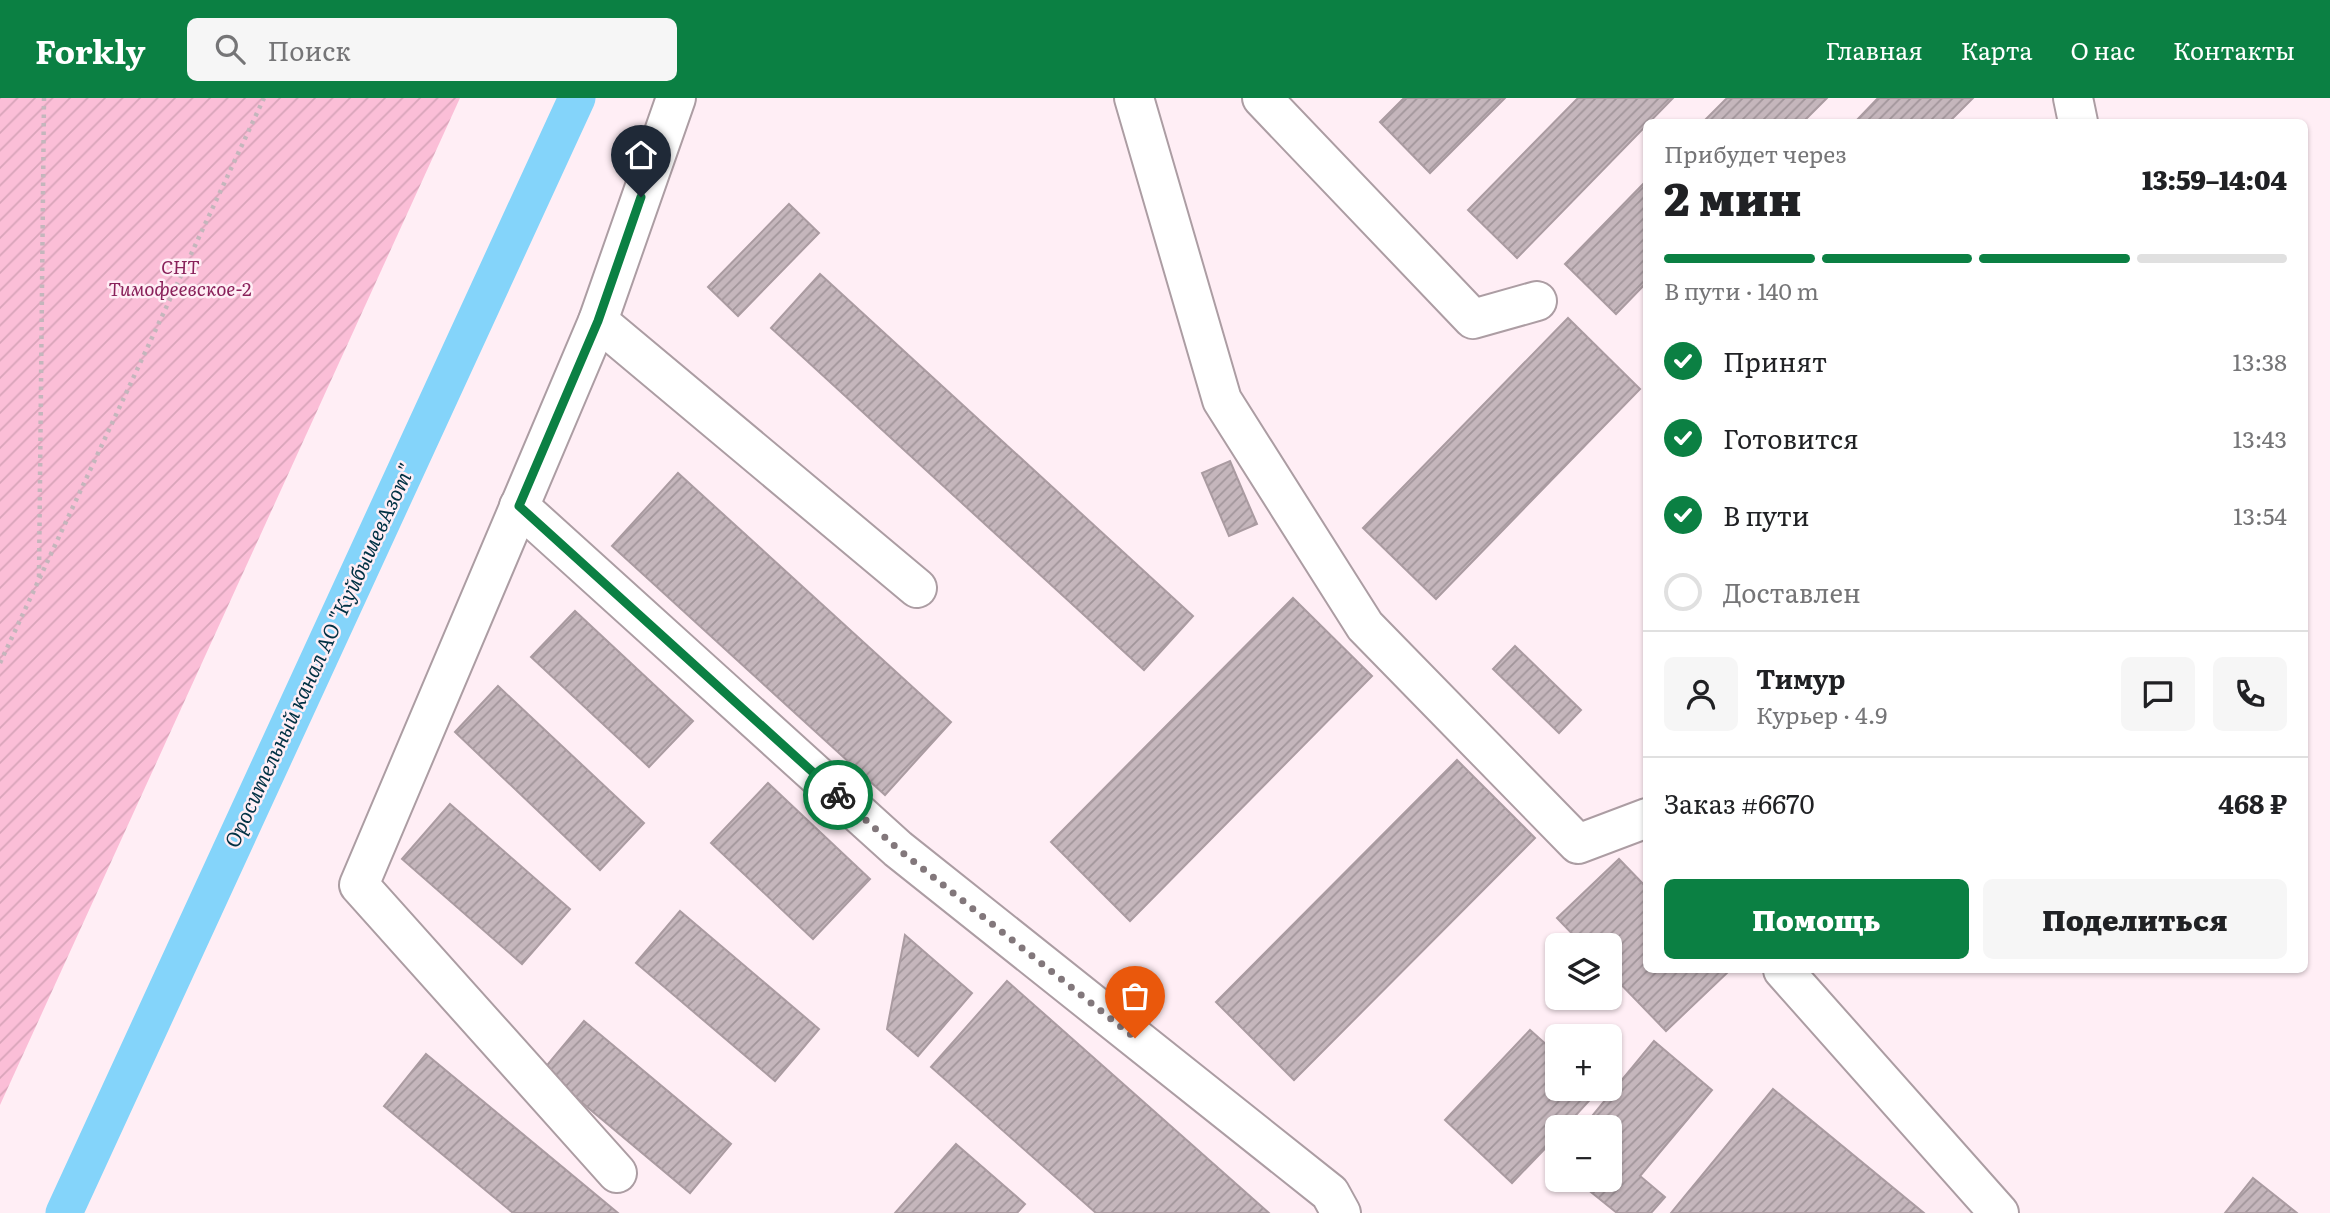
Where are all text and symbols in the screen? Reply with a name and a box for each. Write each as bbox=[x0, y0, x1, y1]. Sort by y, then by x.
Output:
search box bbox=[187, 18, 677, 81]
text: Forkly bbox=[35, 25, 145, 74]
icon: search bbox=[211, 30, 249, 68]
text: Поиск bbox=[267, 30, 351, 69]
text: Главная bbox=[1825, 32, 1923, 67]
text: Карта bbox=[1961, 32, 2033, 67]
text: О нас bbox=[2071, 32, 2135, 67]
text: Контакты bbox=[2173, 32, 2295, 67]
pin bbox=[611, 125, 671, 197]
icon: home bbox=[622, 136, 660, 174]
text: Прибудет через bbox=[1664, 136, 1847, 170]
text: 13:59–14:04 bbox=[2142, 159, 2287, 198]
text: 2 мин bbox=[1664, 162, 1802, 230]
park label: СНТ Тимофеевское-2 bbox=[108, 252, 252, 302]
text: В пути · 140 m bbox=[1664, 273, 1819, 307]
text: Принят bbox=[1723, 341, 1827, 380]
icon: check bbox=[1664, 342, 1702, 380]
text: 13:38 bbox=[2233, 344, 2287, 378]
text: Готовится bbox=[1723, 418, 1859, 457]
icon: check bbox=[1664, 419, 1702, 457]
text: 13:43 bbox=[2233, 421, 2287, 455]
water label: Оросительный канал АО "КуйбышевАзот" bbox=[215, 458, 421, 852]
text: В пути bbox=[1723, 495, 1810, 534]
icon: check bbox=[1664, 496, 1702, 534]
text: 13:54 bbox=[2233, 498, 2287, 532]
text: Доставлен bbox=[1723, 572, 1861, 611]
button: person bbox=[1664, 657, 1738, 731]
button: chat bbox=[2121, 657, 2195, 731]
button: phone bbox=[2213, 657, 2287, 731]
text: Тимур bbox=[1756, 658, 1845, 697]
text: Курьер · 4.9 bbox=[1756, 697, 1887, 731]
courier bbox=[803, 760, 873, 830]
icon: bike bbox=[819, 776, 857, 814]
text: Заказ #6670 bbox=[1664, 783, 1815, 822]
text: 468 ₽ bbox=[2218, 783, 2287, 822]
button: Помощь bbox=[1664, 879, 1969, 959]
button: Поделиться bbox=[1983, 879, 2287, 959]
map controls bbox=[1545, 933, 1622, 1192]
button: layers bbox=[1545, 933, 1622, 1010]
pin bbox=[1105, 966, 1165, 1038]
icon: bag bbox=[1116, 977, 1154, 1015]
button: + bbox=[1545, 1024, 1622, 1101]
button: − bbox=[1545, 1115, 1622, 1192]

